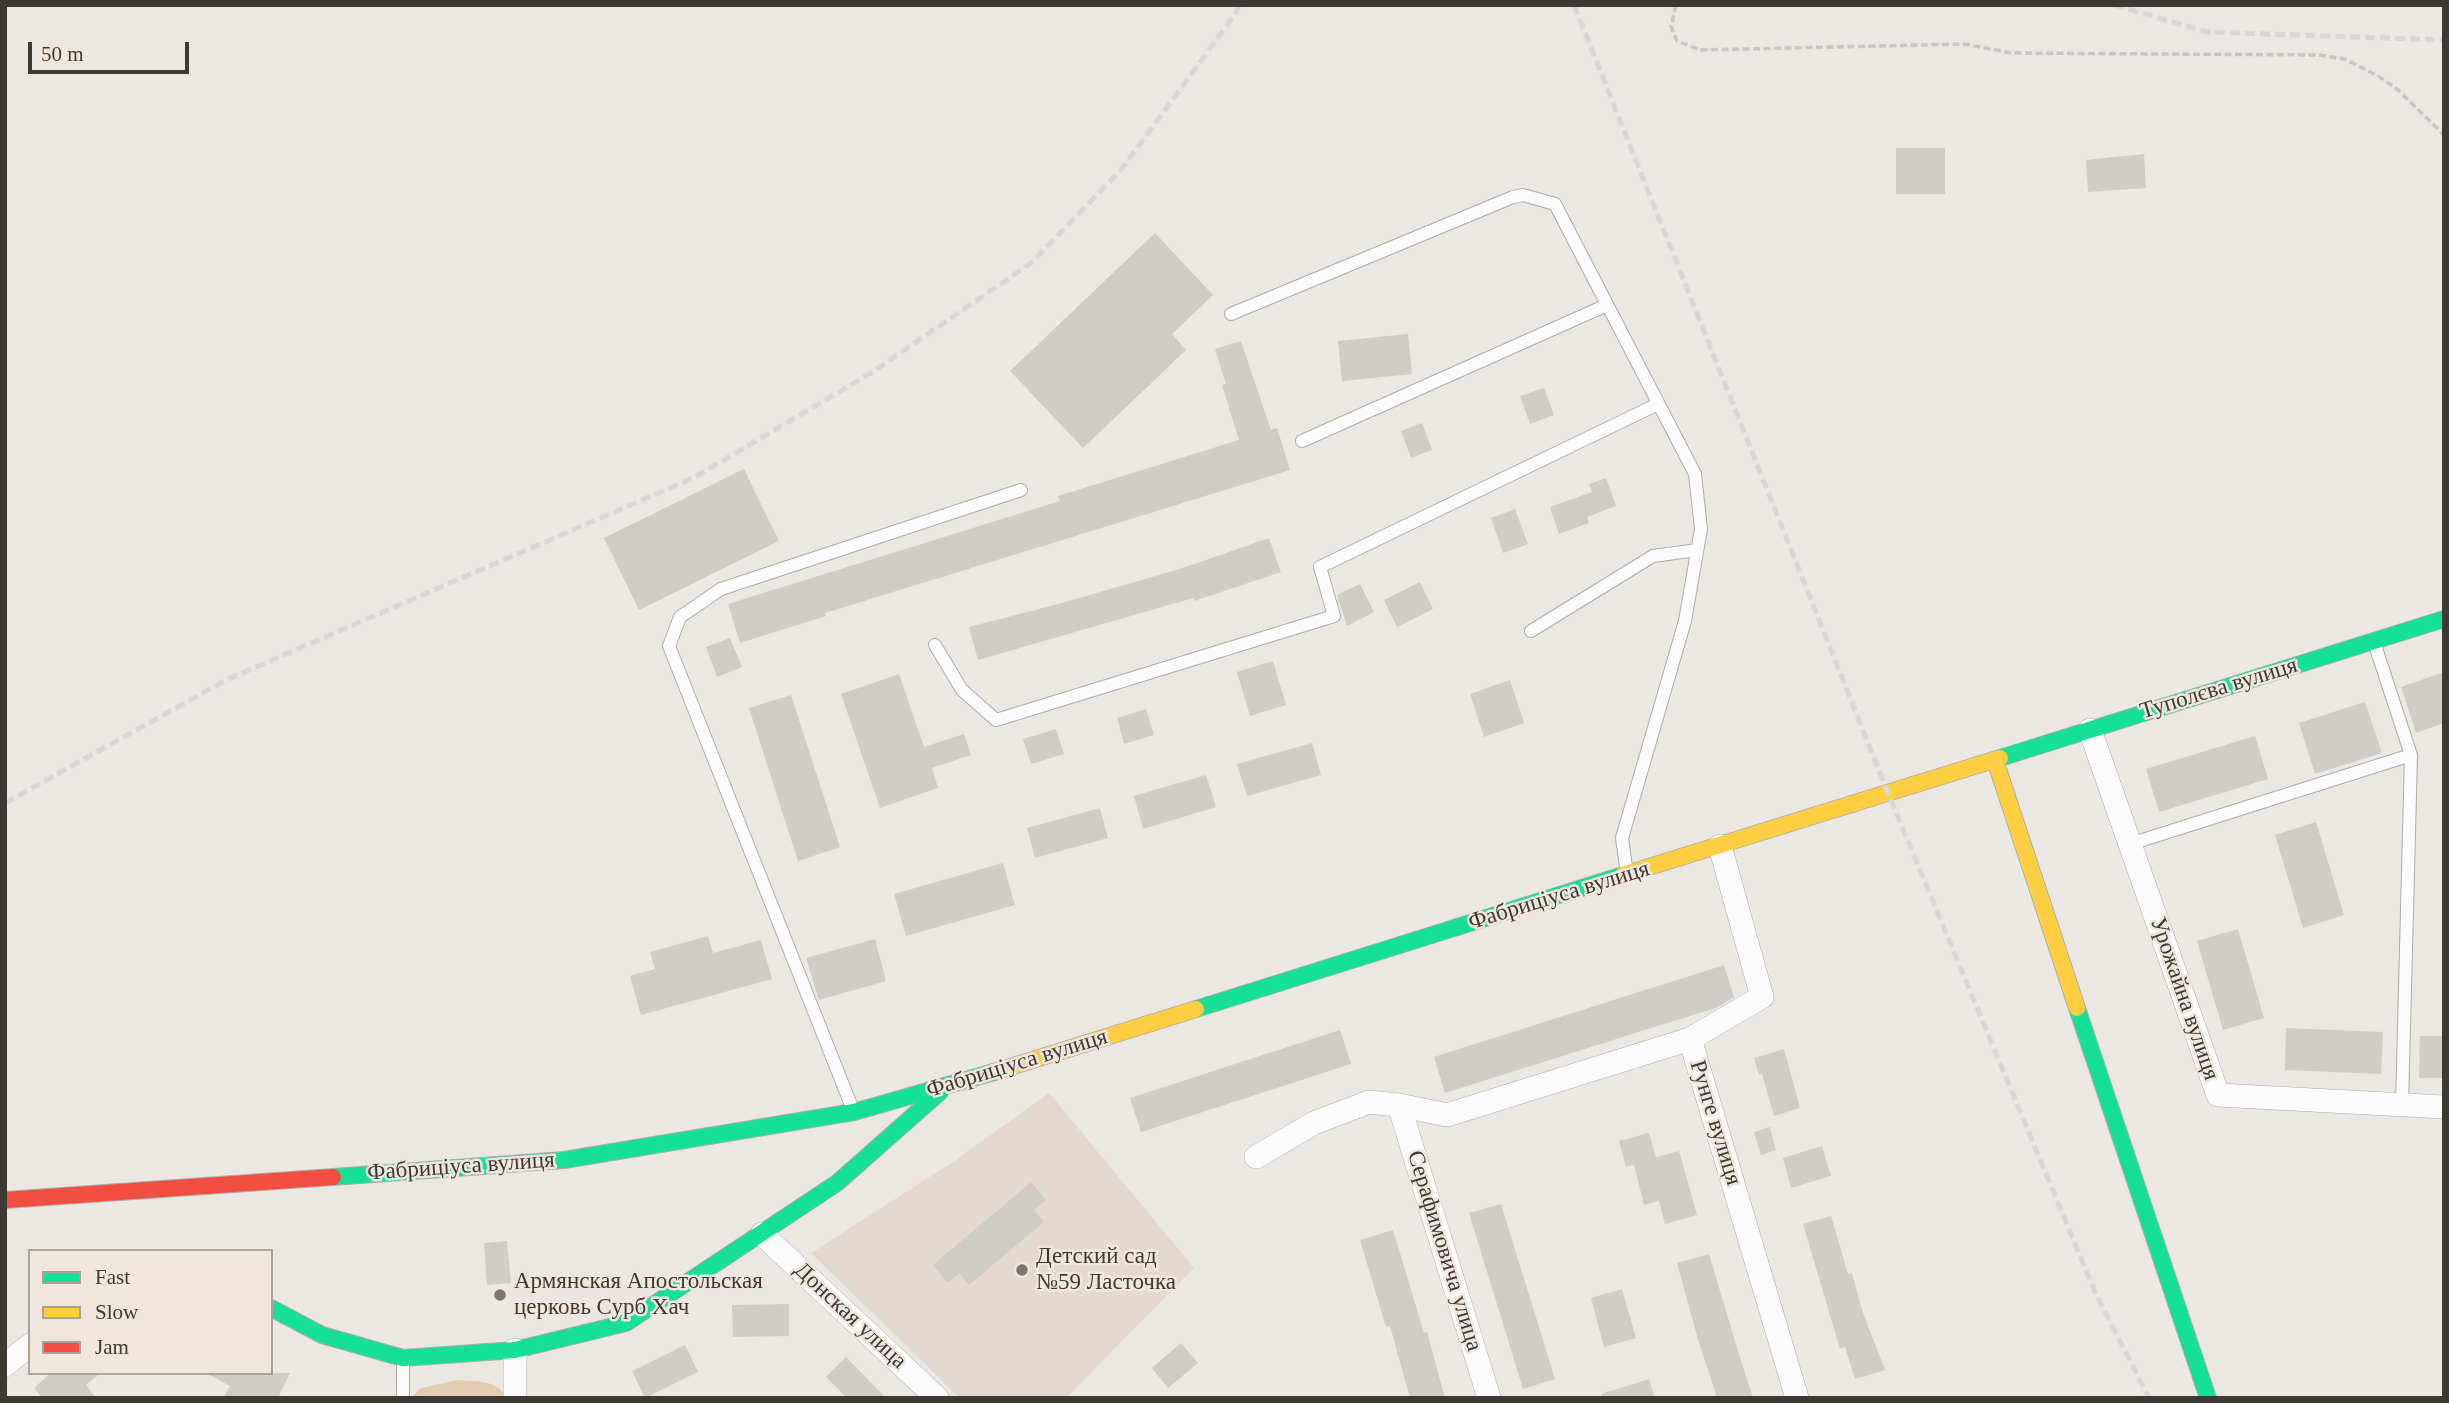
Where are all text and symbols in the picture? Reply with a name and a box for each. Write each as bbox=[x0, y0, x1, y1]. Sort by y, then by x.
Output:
scale bar bbox=[32, 28, 192, 72]
text: 50 m bbox=[41, 42, 84, 66]
street label: Туполєва вулиця bbox=[2137, 652, 2301, 726]
street label: Фабриціуса вулиця bbox=[1465, 855, 1653, 937]
street label: Урожайна вулиця bbox=[2143, 914, 2225, 1084]
street label: Фабриціуса вулиця bbox=[923, 1023, 1111, 1105]
street label: Рунге вулиця bbox=[1683, 1057, 1747, 1189]
street label: Фабриціуса вулиця bbox=[366, 1147, 556, 1187]
street label: Серафимовича улица bbox=[1400, 1147, 1488, 1355]
place label: Детский сад №59 Ласточка bbox=[1036, 1243, 1176, 1297]
legend bbox=[28, 1249, 273, 1375]
street label: Донская улица bbox=[788, 1257, 912, 1375]
marker: Детский сад №59 Ласточка bbox=[1014, 1262, 1030, 1278]
text: Fast bbox=[95, 1265, 130, 1289]
place label: Армянская Апостольская церковь Сурб Хач bbox=[514, 1268, 763, 1322]
marker: Армянская Апостольская церковь Сурб Хач bbox=[492, 1287, 508, 1303]
text: Slow bbox=[95, 1300, 138, 1324]
text: Jam bbox=[95, 1335, 129, 1359]

